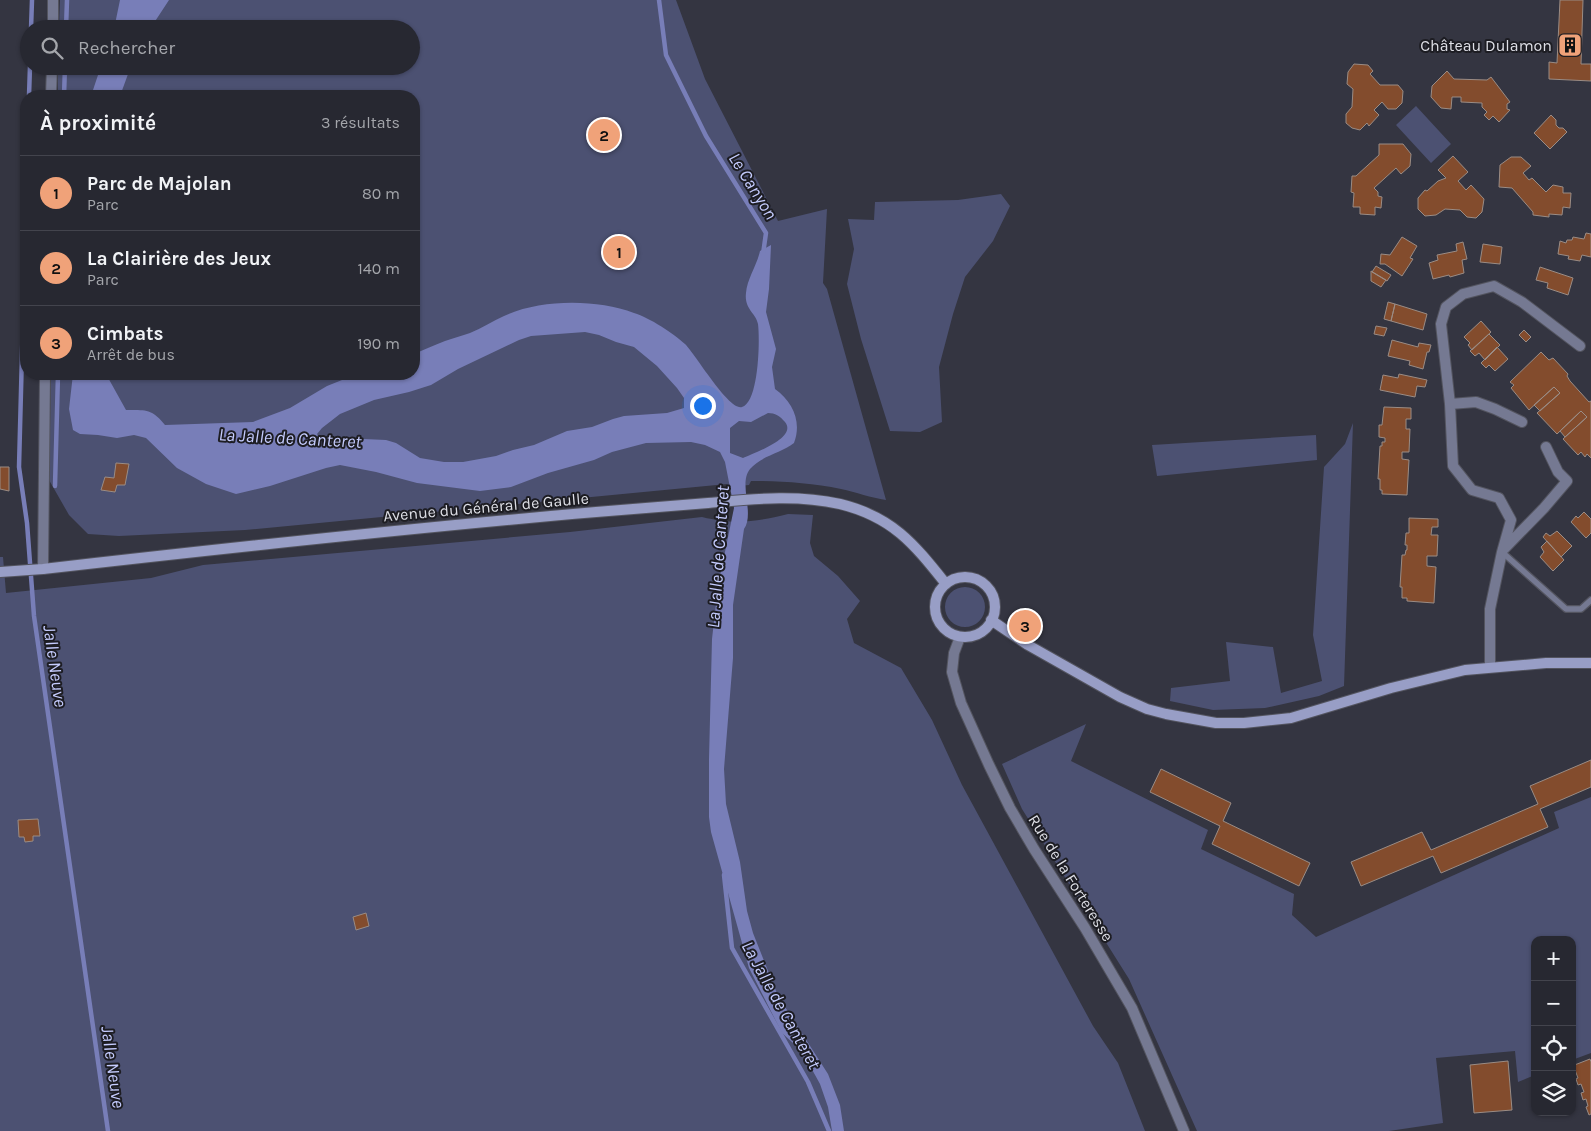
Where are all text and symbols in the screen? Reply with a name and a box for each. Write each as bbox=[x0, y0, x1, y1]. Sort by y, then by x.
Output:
search box bbox=[20, 20, 420, 75]
building icon: Château Dulamon bbox=[1557, 32, 1583, 58]
icon: search bbox=[38, 34, 66, 62]
place label: Château Dulamon bbox=[1420, 36, 1552, 55]
text: Rechercher bbox=[78, 37, 175, 59]
text: À proximité bbox=[40, 111, 156, 135]
text: 3 résultats bbox=[321, 113, 400, 132]
pin: 2 bbox=[588, 116, 620, 154]
water label: Le Canyon bbox=[724, 148, 782, 224]
text: Parc de Majolan bbox=[87, 173, 232, 195]
text: 1 bbox=[53, 184, 59, 203]
text: 80 m bbox=[362, 184, 400, 203]
text: Parc bbox=[87, 195, 119, 214]
pin: 1 bbox=[603, 233, 635, 271]
text: La Clairière des Jeux bbox=[87, 248, 271, 270]
text: 2 bbox=[51, 259, 61, 278]
text: 140 m bbox=[358, 259, 400, 278]
text: Parc bbox=[87, 270, 119, 289]
text: Cimbats bbox=[87, 323, 164, 345]
text: 3 bbox=[51, 334, 61, 353]
text: 190 m bbox=[357, 334, 400, 353]
text: Arrêt de bus bbox=[87, 345, 175, 364]
your location bbox=[690, 393, 716, 419]
water label: La Jalle de Canteret bbox=[218, 423, 363, 453]
water label: La Jalle de Canteret bbox=[702, 484, 734, 629]
street label: Avenue du Général de Gaulle bbox=[382, 489, 590, 525]
pin: 3 bbox=[1009, 607, 1041, 645]
water label: Jalle Neuve bbox=[38, 624, 72, 708]
street label: Rue de la Forteresse bbox=[1024, 811, 1118, 945]
map controls bbox=[1531, 936, 1576, 1116]
button: + bbox=[1531, 936, 1576, 981]
water label: La Jalle de Canteret bbox=[737, 937, 826, 1074]
button: − bbox=[1531, 981, 1576, 1026]
water label: Jalle Neuve bbox=[96, 1025, 130, 1109]
button: locate bbox=[1531, 1026, 1576, 1071]
button: layers bbox=[1531, 1071, 1576, 1116]

